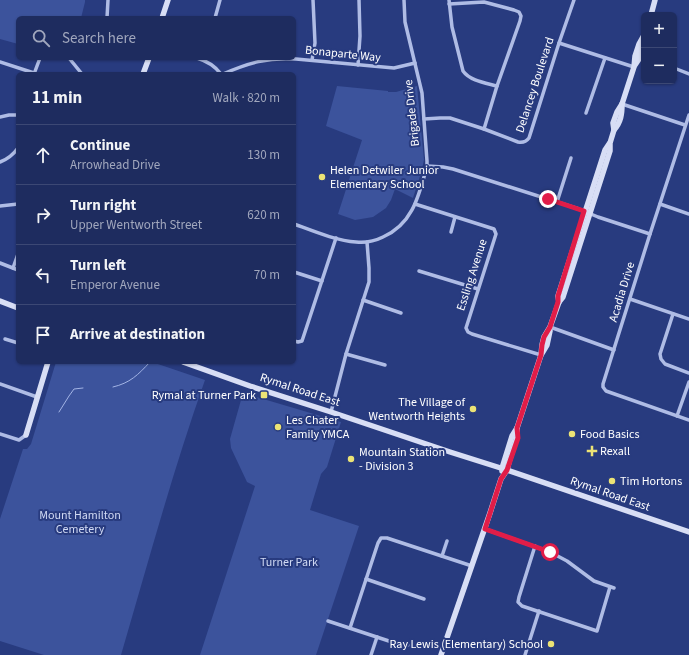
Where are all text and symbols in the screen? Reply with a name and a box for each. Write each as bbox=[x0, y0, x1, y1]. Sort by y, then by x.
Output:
map controls bbox=[641, 12, 677, 84]
button: + bbox=[641, 12, 677, 48]
search box bbox=[16, 16, 296, 60]
icon: search bbox=[30, 27, 52, 49]
text: Search here bbox=[62, 28, 136, 49]
street label: Delancey Boulevard bbox=[512, 35, 558, 135]
street label: Bonaparte Way bbox=[304, 42, 382, 66]
button: − bbox=[641, 48, 677, 84]
street label: Brigade Drive bbox=[400, 79, 424, 147]
text: 11 min bbox=[32, 86, 82, 110]
text: Walk · 820 m bbox=[212, 89, 280, 107]
text: Continue bbox=[70, 135, 130, 156]
icon: ahead bbox=[32, 144, 54, 166]
text: 130 m bbox=[247, 146, 280, 164]
text: Arrowhead Drive bbox=[70, 156, 160, 174]
place label: Helen Detwiler Junior Elementary School bbox=[330, 162, 439, 193]
marker: Helen Detwiler Junior Elementary School bbox=[317, 172, 327, 182]
route end bbox=[539, 190, 557, 208]
text: Turn right bbox=[70, 195, 136, 216]
icon: right bbox=[32, 204, 54, 226]
text: 620 m bbox=[247, 206, 280, 224]
text: Upper Wentworth Street bbox=[70, 216, 202, 234]
street label: Essling Avenue bbox=[452, 237, 492, 313]
text: Turn left bbox=[70, 255, 126, 276]
street label: Acadia Drive bbox=[605, 260, 639, 324]
icon: left bbox=[32, 264, 54, 286]
text: 70 m bbox=[254, 266, 280, 284]
text: Emperor Avenue bbox=[70, 276, 160, 294]
icon: arrive bbox=[32, 324, 54, 346]
text: Arrive at destination bbox=[70, 324, 205, 345]
street label: Rymal Road East bbox=[258, 369, 342, 411]
place label: Rymal at Turner Park bbox=[152, 387, 256, 404]
marker: Rymal at Turner Park bbox=[259, 390, 269, 400]
place label: The Village of Wentworth Heights bbox=[368, 394, 465, 425]
marker: The Village of Wentworth Heights bbox=[468, 404, 478, 414]
place label: Les Chater Family YMCA bbox=[286, 412, 350, 443]
marker: Les Chater Family YMCA bbox=[273, 422, 283, 432]
place label: Food Basics bbox=[580, 426, 639, 443]
marker: Food Basics bbox=[567, 429, 577, 439]
place label: Rexall bbox=[600, 443, 630, 460]
place label: Mountain Station - Division 3 bbox=[359, 444, 445, 475]
marker: Rexall bbox=[587, 446, 597, 456]
marker: Mountain Station - Division 3 bbox=[346, 454, 356, 464]
street label: Rymal Road East bbox=[568, 472, 652, 516]
place label: Tim Hortons bbox=[620, 473, 682, 490]
marker: Tim Hortons bbox=[607, 476, 617, 486]
park label: Mount Hamilton Cemetery bbox=[39, 507, 121, 538]
route start bbox=[541, 543, 559, 561]
park label: Turner Park bbox=[260, 554, 318, 571]
place label: Ray Lewis (Elementary) School bbox=[390, 636, 543, 653]
marker: Ray Lewis (Elementary) School bbox=[546, 639, 556, 649]

